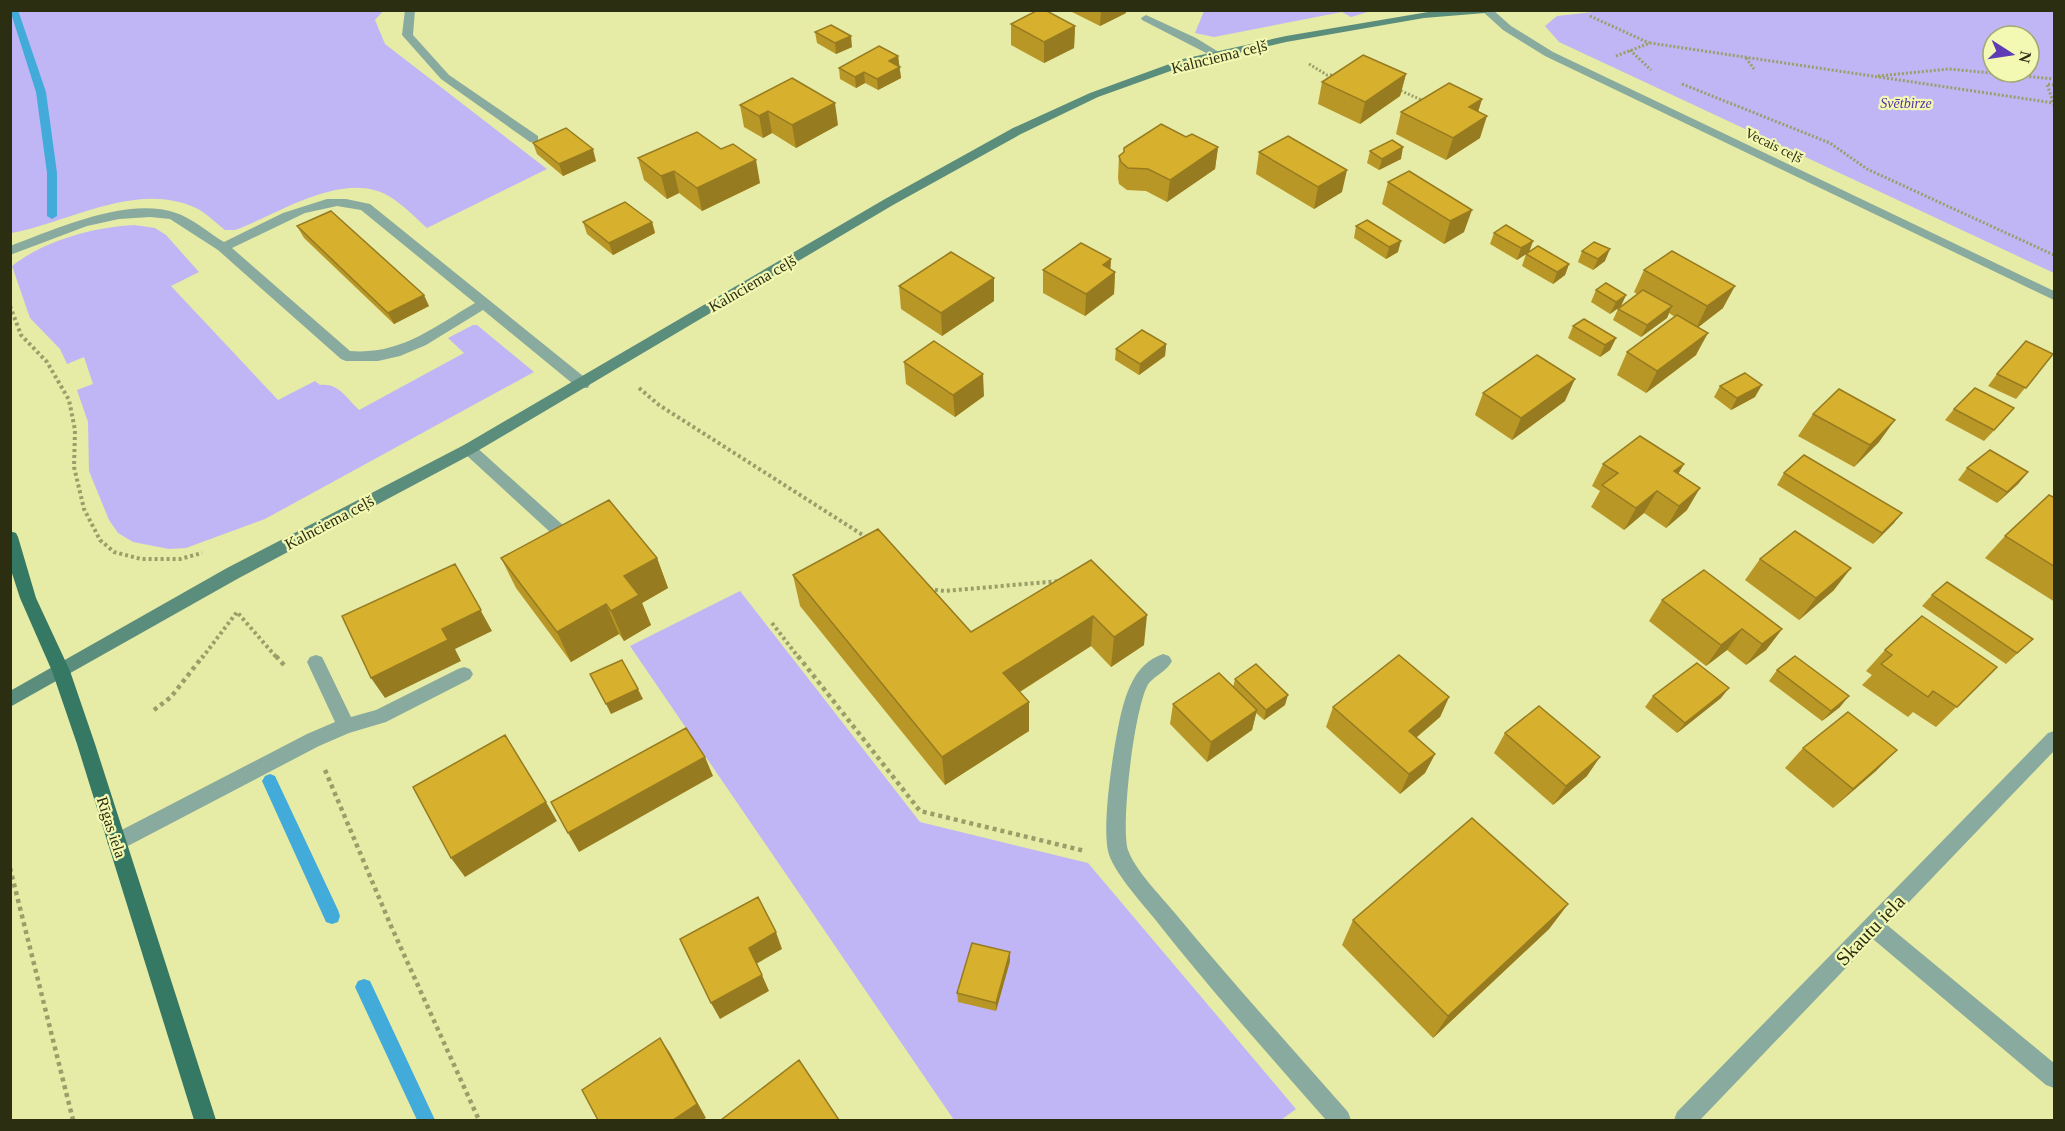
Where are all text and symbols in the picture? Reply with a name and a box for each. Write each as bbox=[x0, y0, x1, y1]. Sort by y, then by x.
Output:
north arrow bbox=[1981, 24, 2041, 84]
street label: Kalnciema ceļš bbox=[1169, 36, 1269, 78]
text: N bbox=[2016, 50, 2035, 65]
park label: Svētbirze bbox=[1880, 96, 1932, 111]
street label: Vecais ceļš bbox=[1742, 125, 1805, 167]
street label: Kalnciema ceļš bbox=[705, 252, 800, 316]
street label: Kalnciema ceļš bbox=[282, 492, 377, 554]
street label: Rīgas iela bbox=[93, 794, 129, 860]
street label: Skautu iela bbox=[1831, 890, 1909, 970]

